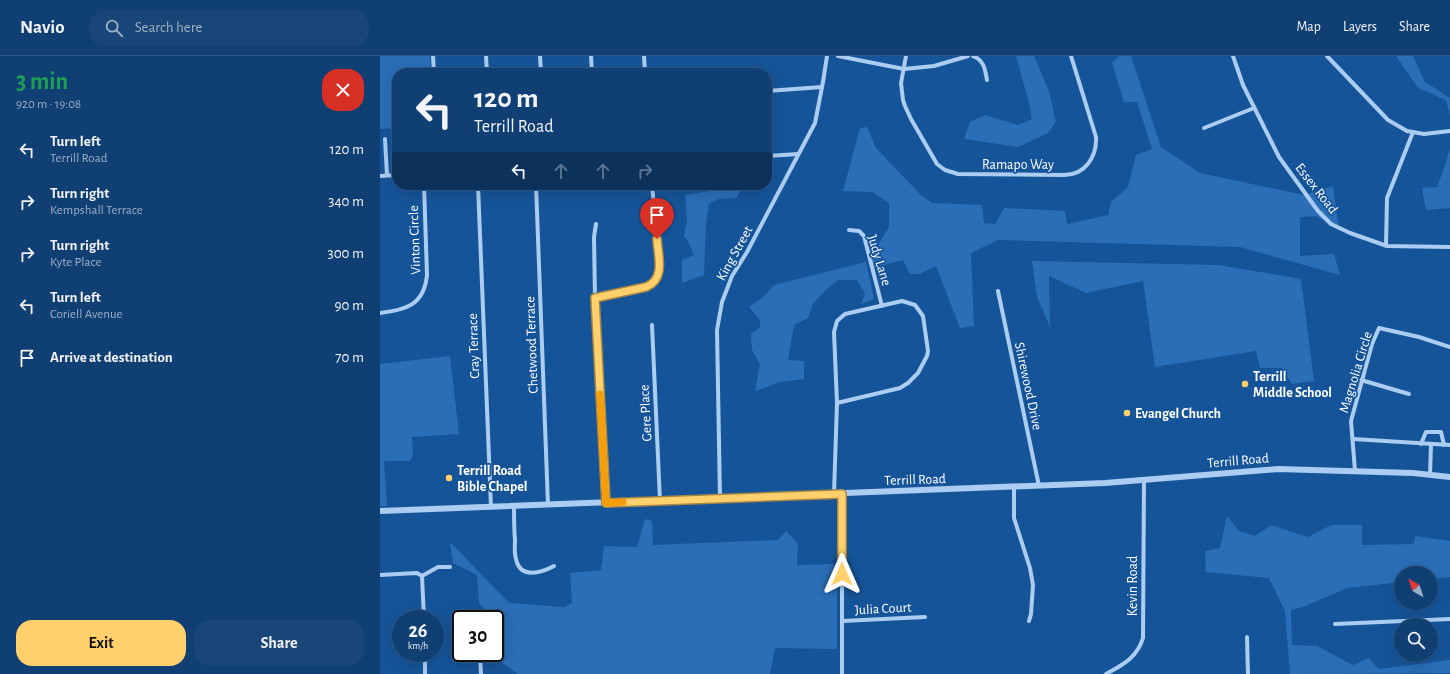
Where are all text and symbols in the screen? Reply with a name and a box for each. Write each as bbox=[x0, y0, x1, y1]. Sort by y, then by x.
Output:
search box bbox=[89, 10, 369, 46]
icon: search bbox=[103, 17, 125, 39]
text: Navio bbox=[20, 18, 65, 37]
text: Search here bbox=[135, 20, 203, 35]
text: Map bbox=[1296, 20, 1321, 34]
text: Layers bbox=[1343, 20, 1377, 34]
text: Share bbox=[1399, 20, 1430, 34]
button: close bbox=[322, 69, 364, 111]
text: 3 min bbox=[16, 70, 68, 94]
icon: left bbox=[408, 84, 460, 136]
text: 120 m bbox=[474, 85, 539, 113]
text: 920 m · 19:08 bbox=[16, 98, 81, 111]
text: Terrill Road bbox=[474, 118, 554, 136]
text: Turn left bbox=[50, 134, 101, 149]
icon: left bbox=[16, 139, 38, 161]
text: 120 m bbox=[330, 142, 364, 157]
text: Terrill Road bbox=[50, 152, 107, 165]
street label: Ramapo Way bbox=[982, 158, 1054, 172]
icon: left bbox=[508, 160, 530, 182]
icon: ahead bbox=[550, 160, 572, 182]
icon: ahead bbox=[592, 160, 614, 182]
icon: right bbox=[634, 160, 656, 182]
street label: Essex Road bbox=[1292, 161, 1340, 216]
text: Turn right bbox=[50, 186, 109, 201]
icon: right bbox=[16, 191, 38, 213]
text: 340 m bbox=[328, 194, 364, 209]
pin bbox=[640, 198, 674, 239]
text: Kempshall Terrace bbox=[50, 204, 143, 217]
icon: arrive bbox=[646, 204, 668, 226]
street label: Vinton Circle bbox=[407, 205, 423, 275]
street label: King Street bbox=[714, 223, 756, 283]
street label: Judy Lane bbox=[865, 233, 893, 288]
text: Turn right bbox=[50, 238, 109, 253]
icon: right bbox=[16, 243, 38, 265]
text: 300 m bbox=[328, 246, 364, 261]
text: Kyte Place bbox=[50, 256, 101, 269]
text: Turn left bbox=[50, 290, 101, 305]
icon: left bbox=[16, 295, 38, 317]
street label: Chetwood Terrace bbox=[523, 296, 541, 394]
text: 90 m bbox=[335, 298, 364, 313]
text: Coriell Avenue bbox=[50, 308, 123, 321]
street label: Cray Terrace bbox=[466, 313, 482, 379]
street label: Magnolia Circle bbox=[1337, 330, 1375, 415]
street label: Shirewood Drive bbox=[1012, 341, 1044, 432]
icon: arrive bbox=[16, 347, 38, 369]
text: Arrive at destination bbox=[50, 350, 173, 365]
text: 70 m bbox=[335, 350, 364, 365]
place label: Terrill Middle School bbox=[1253, 370, 1332, 400]
marker: Terrill Middle School bbox=[1240, 379, 1250, 389]
street label: Gere Place bbox=[638, 384, 654, 442]
place label: Evangel Church bbox=[1135, 407, 1221, 421]
marker: Evangel Church bbox=[1122, 408, 1132, 418]
street label: Terrill Road bbox=[1207, 451, 1270, 471]
place label: Terrill Road Bible Chapel bbox=[457, 464, 527, 494]
street label: Terrill Road bbox=[884, 472, 946, 488]
marker: Terrill Road Bible Chapel bbox=[444, 473, 454, 483]
position arrow bbox=[821, 553, 863, 595]
street label: Kevin Road bbox=[1126, 556, 1140, 616]
north arrow bbox=[1394, 566, 1438, 610]
map controls bbox=[1394, 566, 1438, 662]
street label: Julia Court bbox=[854, 600, 912, 617]
speed limit sign: 30 bbox=[452, 610, 504, 662]
button: search bbox=[1394, 618, 1438, 662]
button: Exit bbox=[16, 620, 186, 666]
button: Share bbox=[194, 620, 364, 666]
text: 26 bbox=[408, 621, 428, 641]
text: km/h bbox=[408, 641, 428, 651]

